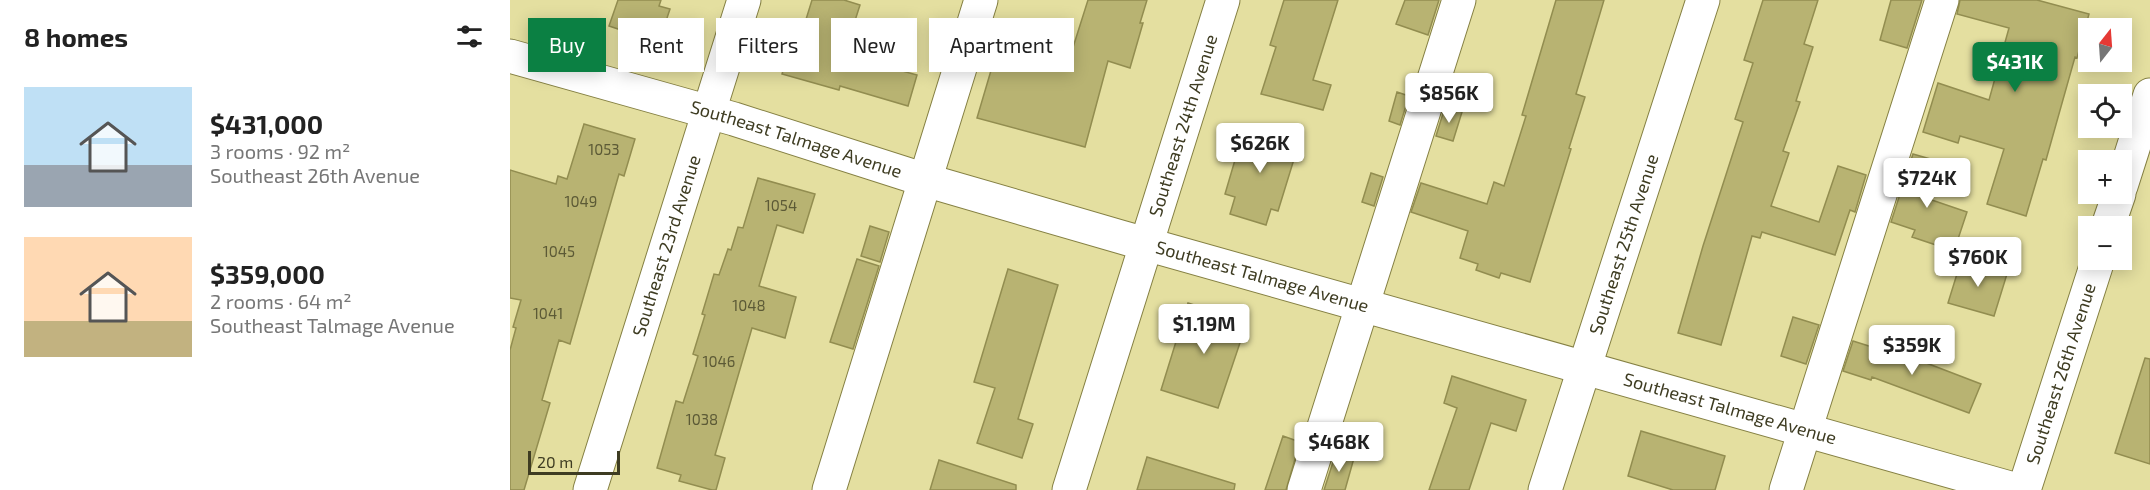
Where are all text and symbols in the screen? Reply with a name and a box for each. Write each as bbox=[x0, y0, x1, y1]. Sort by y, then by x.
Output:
chip: Buy bbox=[528, 18, 606, 72]
chip: Rent bbox=[618, 18, 704, 72]
chip: Filters bbox=[716, 18, 819, 72]
chip: New bbox=[831, 18, 917, 72]
chip: Apartment bbox=[929, 18, 1074, 72]
north arrow bbox=[2078, 18, 2132, 72]
map controls bbox=[2078, 18, 2132, 270]
icon: filters bbox=[453, 20, 486, 53]
text: 8 homes bbox=[24, 21, 128, 52]
street label: Southeast 24th Avenue bbox=[1144, 31, 1222, 219]
pin: $431K bbox=[1973, 42, 2057, 93]
text: $431K bbox=[1987, 49, 2044, 73]
pin: $856K bbox=[1407, 73, 1491, 124]
text: $856K bbox=[1419, 80, 1479, 104]
button: locate bbox=[2078, 84, 2132, 138]
street label: Southeast Talmage Avenue bbox=[688, 95, 905, 182]
text: $431,000 bbox=[210, 108, 323, 139]
icon: home bbox=[72, 111, 144, 183]
pin: $626K bbox=[1218, 123, 1302, 174]
text: $626K bbox=[1230, 130, 1290, 154]
text: 3 rooms · 92 m² bbox=[210, 139, 350, 163]
house number: 1053 bbox=[588, 140, 620, 158]
button: + bbox=[2078, 150, 2132, 204]
street label: Southeast 25th Avenue bbox=[1584, 151, 1663, 337]
street label: Southeast 23rd Avenue bbox=[627, 152, 705, 339]
pin: $724K bbox=[1885, 158, 1969, 209]
text: Southeast 26th Avenue bbox=[210, 163, 420, 187]
text: $724K bbox=[1897, 165, 1957, 189]
house number: 1049 bbox=[565, 192, 597, 210]
house number: 1054 bbox=[765, 196, 797, 214]
button: − bbox=[2078, 216, 2132, 270]
street label: Southeast Talmage Avenue bbox=[1153, 235, 1371, 316]
pin: $760K bbox=[1936, 237, 2020, 288]
house number: 1045 bbox=[543, 242, 575, 260]
text: $760K bbox=[1948, 244, 2008, 268]
text: $359,000 bbox=[210, 258, 325, 289]
icon: home bbox=[72, 261, 144, 333]
street label: Southeast 26th Avenue bbox=[2021, 280, 2100, 467]
text: 2 rooms · 64 m² bbox=[210, 289, 352, 313]
house number: 1048 bbox=[732, 296, 766, 314]
house number: 1041 bbox=[533, 304, 563, 322]
pin: $1.19M bbox=[1155, 304, 1253, 355]
text: $1.19M bbox=[1173, 311, 1236, 335]
text: Southeast Talmage Avenue bbox=[210, 313, 455, 337]
pin: $359K bbox=[1870, 325, 1954, 376]
text: $359K bbox=[1883, 332, 1941, 356]
house number: 1046 bbox=[703, 352, 735, 370]
street label: Southeast Talmage Avenue bbox=[1621, 367, 1839, 449]
house number: 1038 bbox=[686, 410, 718, 428]
pin: $468K bbox=[1297, 422, 1381, 473]
text: $468K bbox=[1308, 429, 1370, 453]
scale bar bbox=[528, 448, 620, 476]
text: 20 m bbox=[537, 452, 573, 471]

